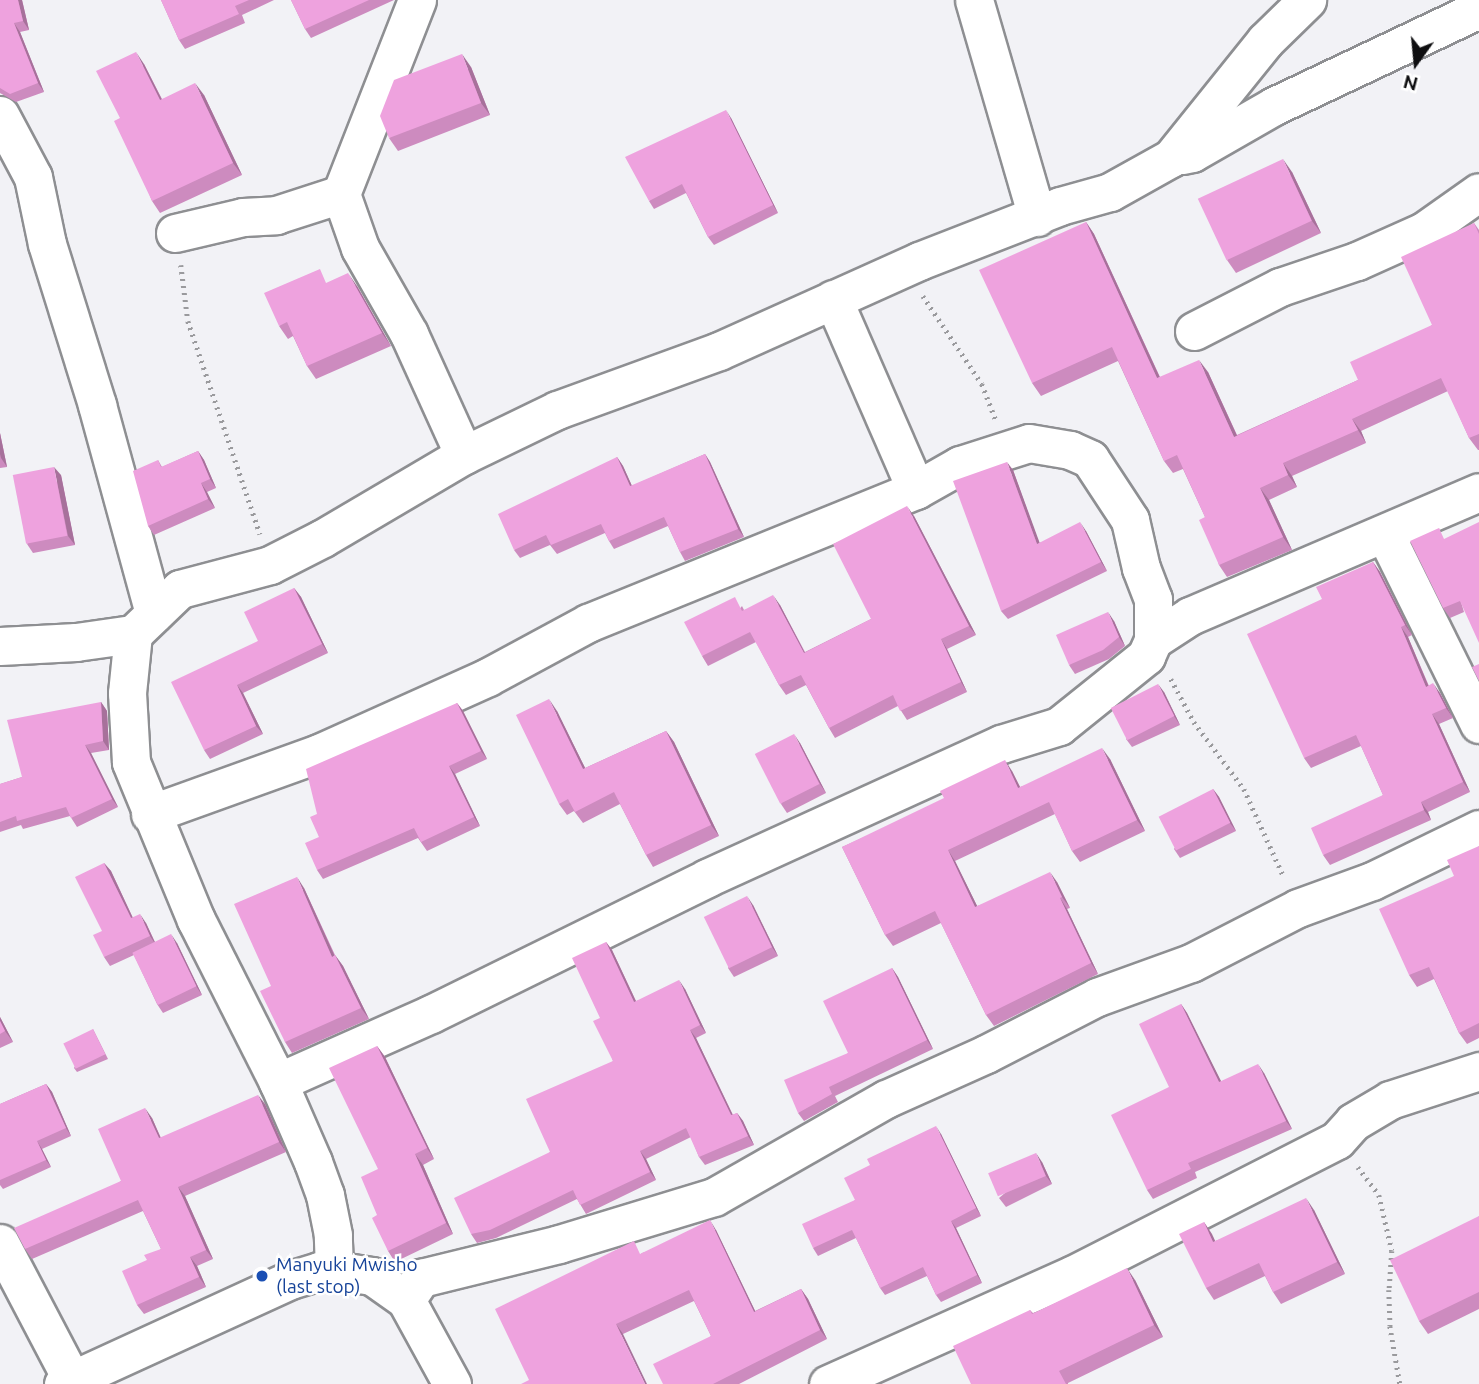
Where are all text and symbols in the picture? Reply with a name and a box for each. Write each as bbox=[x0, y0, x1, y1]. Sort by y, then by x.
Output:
north arrow bbox=[1381, 28, 1451, 98]
text: N bbox=[1401, 71, 1420, 96]
place label: Manyuki Mwisho (last stop) bbox=[276, 1254, 418, 1298]
marker: Manyuki Mwisho (last stop) bbox=[254, 1268, 270, 1284]

